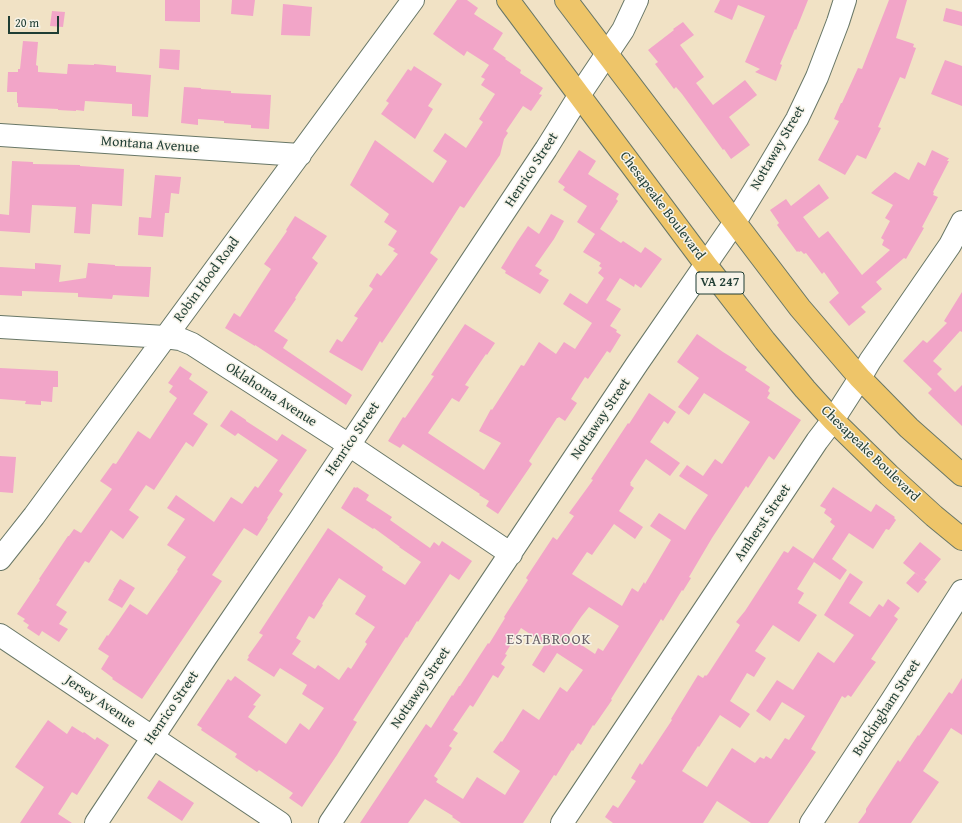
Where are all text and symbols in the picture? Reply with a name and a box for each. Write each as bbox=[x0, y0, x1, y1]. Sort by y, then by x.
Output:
scale bar bbox=[10, 8, 61, 34]
text: 20 m bbox=[15, 14, 39, 31]
street label: Nottaway Street bbox=[747, 103, 809, 193]
street label: Henrico Street bbox=[502, 130, 562, 210]
street label: Montana Avenue bbox=[100, 133, 200, 157]
street label: Chesapeake Boulevard bbox=[616, 149, 708, 263]
street label: Robin Hood Road bbox=[171, 234, 243, 326]
road number: VA 247 bbox=[696, 272, 744, 294]
street label: Oklahoma Avenue bbox=[222, 359, 320, 431]
street label: Nottaway Street bbox=[568, 375, 634, 463]
street label: Henrico Street bbox=[322, 399, 384, 479]
street label: Chesapeake Boulevard bbox=[817, 402, 923, 506]
street label: Amherst Street bbox=[731, 481, 795, 565]
district label: ESTABROOK bbox=[507, 631, 591, 649]
street label: Nottaway Street bbox=[388, 644, 454, 732]
street label: Buckingham Street bbox=[850, 657, 924, 759]
street label: Henrico Street bbox=[141, 668, 203, 748]
street label: Jersey Avenue bbox=[61, 672, 139, 732]

